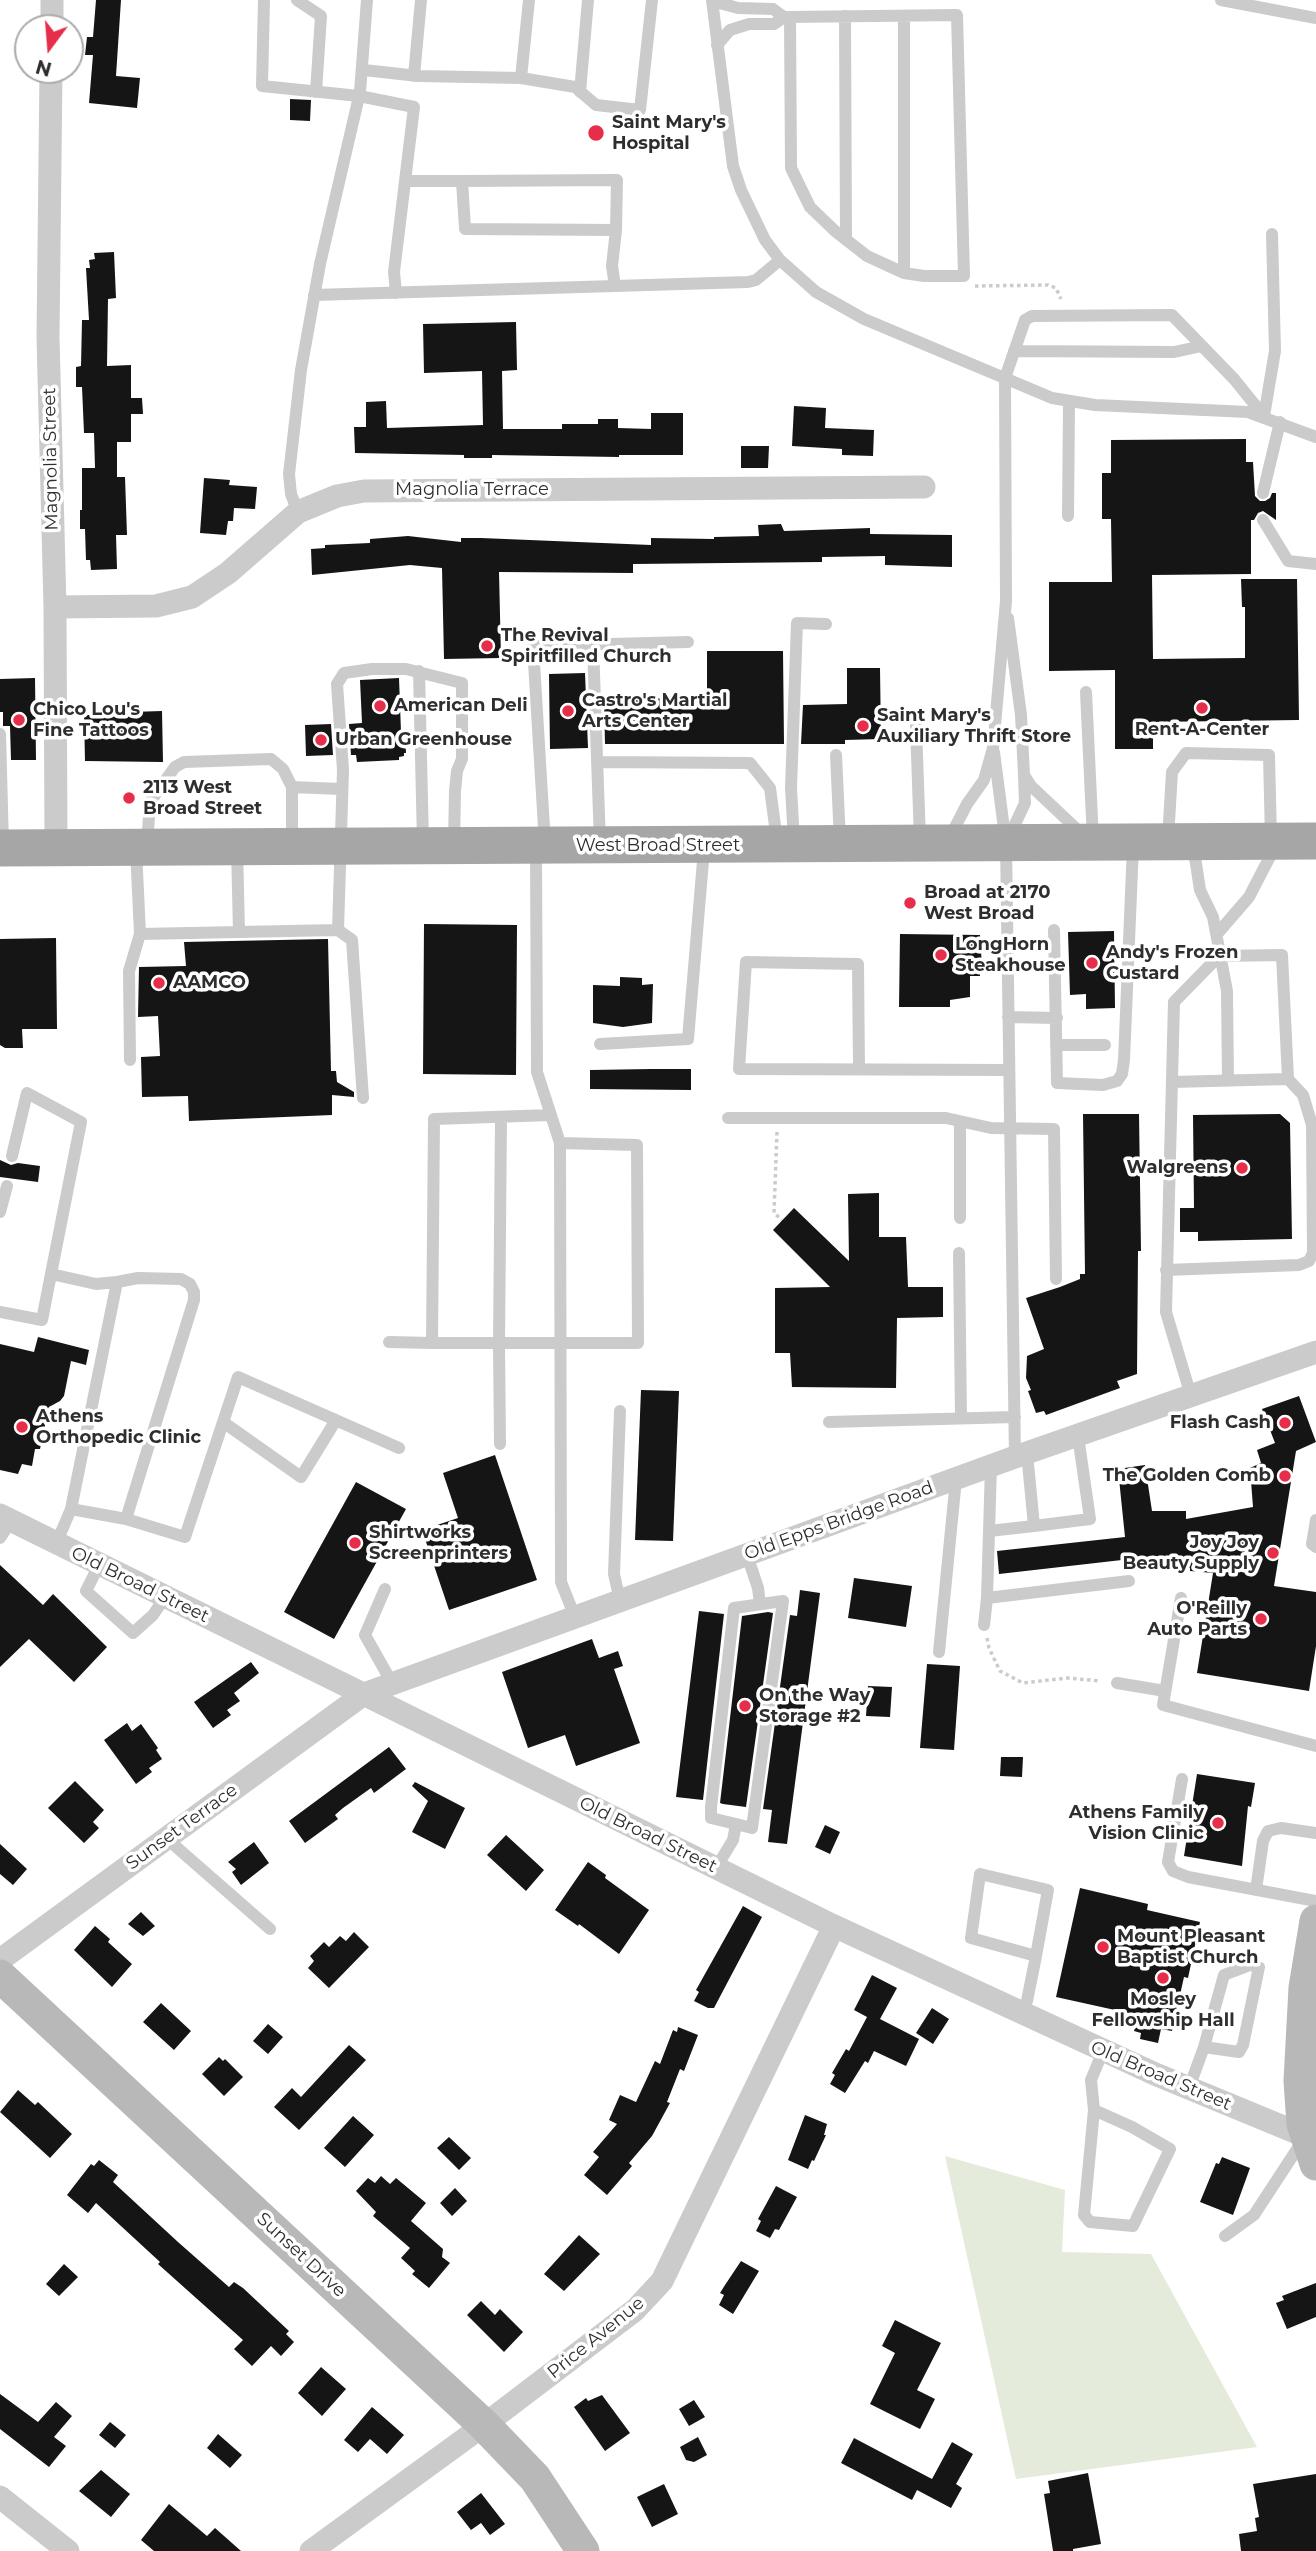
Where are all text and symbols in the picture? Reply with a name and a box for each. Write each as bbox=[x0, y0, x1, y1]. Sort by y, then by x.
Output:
north arrow bbox=[14, 14, 84, 84]
text: N bbox=[33, 55, 54, 81]
place label: Saint Mary's Hospital bbox=[612, 112, 726, 154]
marker: Saint Mary's Hospital bbox=[586, 123, 606, 143]
street label: Magnolia Street bbox=[39, 387, 63, 531]
street label: Magnolia Terrace bbox=[395, 479, 549, 501]
place label: The Revival Spiritfilled Church bbox=[501, 625, 672, 668]
marker: The Revival Spiritfilled Church bbox=[479, 638, 495, 654]
place label: Castro's Martial Arts Center bbox=[582, 690, 727, 732]
place label: American Deli bbox=[394, 695, 528, 717]
marker: American Deli bbox=[372, 698, 388, 714]
place label: Chico Lou's Fine Tattoos bbox=[33, 699, 149, 742]
marker: Rent-A-Center bbox=[1194, 700, 1210, 716]
marker: Castro's Martial Arts Center bbox=[560, 703, 576, 719]
place label: Saint Mary's Auxiliary Thrift Store bbox=[877, 705, 1071, 748]
marker: Chico Lou's Fine Tattoos bbox=[11, 712, 27, 728]
marker: Saint Mary's Auxiliary Thrift Store bbox=[855, 718, 871, 734]
place label: Rent-A-Center bbox=[1135, 719, 1269, 741]
place label: Urban Greenhouse bbox=[335, 729, 512, 751]
marker: Urban Greenhouse bbox=[313, 732, 329, 748]
place label: 2113 West Broad Street bbox=[143, 777, 262, 820]
marker: 2113 West Broad Street bbox=[121, 790, 137, 806]
street label: West Broad Street bbox=[576, 835, 740, 857]
place label: Broad at 2170 West Broad bbox=[924, 882, 1050, 924]
marker: Broad at 2170 West Broad bbox=[902, 895, 918, 911]
place label: LongHorn Steakhouse bbox=[955, 934, 1066, 976]
place label: Andy's Frozen Custard bbox=[1106, 942, 1238, 984]
marker: LongHorn Steakhouse bbox=[933, 947, 949, 963]
marker: Andy's Frozen Custard bbox=[1084, 955, 1100, 971]
place label: AAMCO bbox=[173, 972, 246, 994]
marker: AAMCO bbox=[151, 975, 167, 991]
place label: Walgreens bbox=[1127, 1157, 1228, 1179]
marker: Walgreens bbox=[1234, 1160, 1250, 1176]
place label: Athens Orthopedic Clinic bbox=[36, 1406, 201, 1448]
place label: Flash Cash bbox=[1170, 1412, 1271, 1434]
marker: Flash Cash bbox=[1277, 1415, 1293, 1431]
marker: Athens Orthopedic Clinic bbox=[14, 1419, 30, 1435]
place label: The Golden Comb bbox=[1103, 1465, 1271, 1487]
marker: The Golden Comb bbox=[1277, 1468, 1293, 1484]
street label: Old Epps Bridge Road bbox=[742, 1477, 936, 1565]
place label: Shirtworks Screenprinters bbox=[369, 1522, 508, 1564]
place label: Joy Joy Beauty Supply bbox=[1123, 1532, 1259, 1574]
marker: Shirtworks Screenprinters bbox=[347, 1535, 363, 1551]
street label: Old Broad Street bbox=[68, 1542, 212, 1628]
marker: Joy Joy Beauty Supply bbox=[1265, 1545, 1281, 1561]
place label: O'Reilly Auto Parts bbox=[1147, 1598, 1247, 1640]
marker: O'Reilly Auto Parts bbox=[1253, 1611, 1269, 1627]
place label: On the Way Storage #2 bbox=[759, 1685, 870, 1728]
marker: On the Way Storage #2 bbox=[737, 1698, 753, 1714]
street label: Sunset Terrace bbox=[122, 1779, 242, 1875]
street label: Old Broad Street bbox=[576, 1792, 720, 1878]
place label: Athens Family Vision Clinic bbox=[1069, 1802, 1204, 1844]
marker: Athens Family Vision Clinic bbox=[1210, 1815, 1226, 1831]
place label: Mount Pleasant Baptist Church bbox=[1117, 1926, 1265, 1968]
marker: Mount Pleasant Baptist Church bbox=[1095, 1939, 1111, 1955]
marker: Mosley Fellowship Hall bbox=[1155, 1970, 1171, 1986]
place label: Mosley Fellowship Hall bbox=[1091, 1989, 1235, 2032]
street label: Old Broad Street bbox=[1087, 2037, 1235, 2115]
street label: Sunset Drive bbox=[252, 2208, 350, 2302]
street label: Price Avenue bbox=[543, 2292, 649, 2384]

